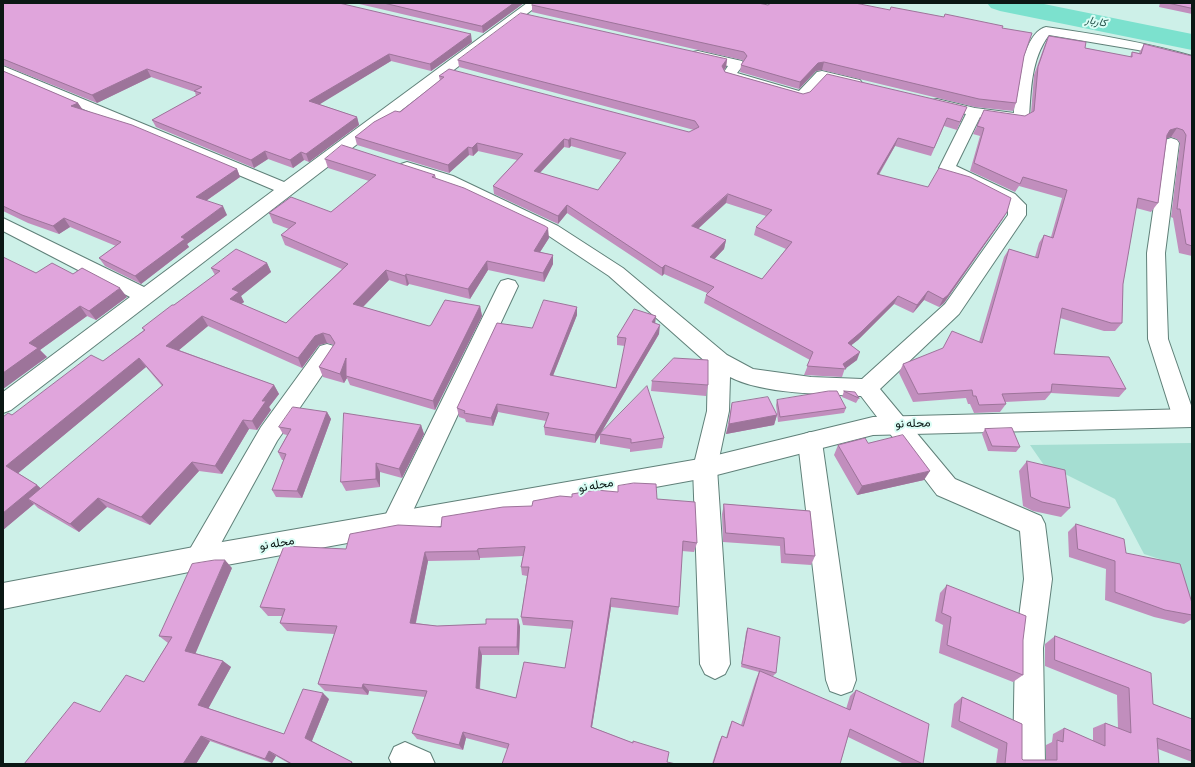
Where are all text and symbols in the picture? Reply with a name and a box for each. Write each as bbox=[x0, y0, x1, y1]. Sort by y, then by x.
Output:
water label: کاربار bbox=[1084, 14, 1108, 30]
street label: محله نو bbox=[895, 416, 931, 432]
street label: محله نو bbox=[577, 476, 615, 496]
street label: محله نو bbox=[258, 534, 296, 554]

